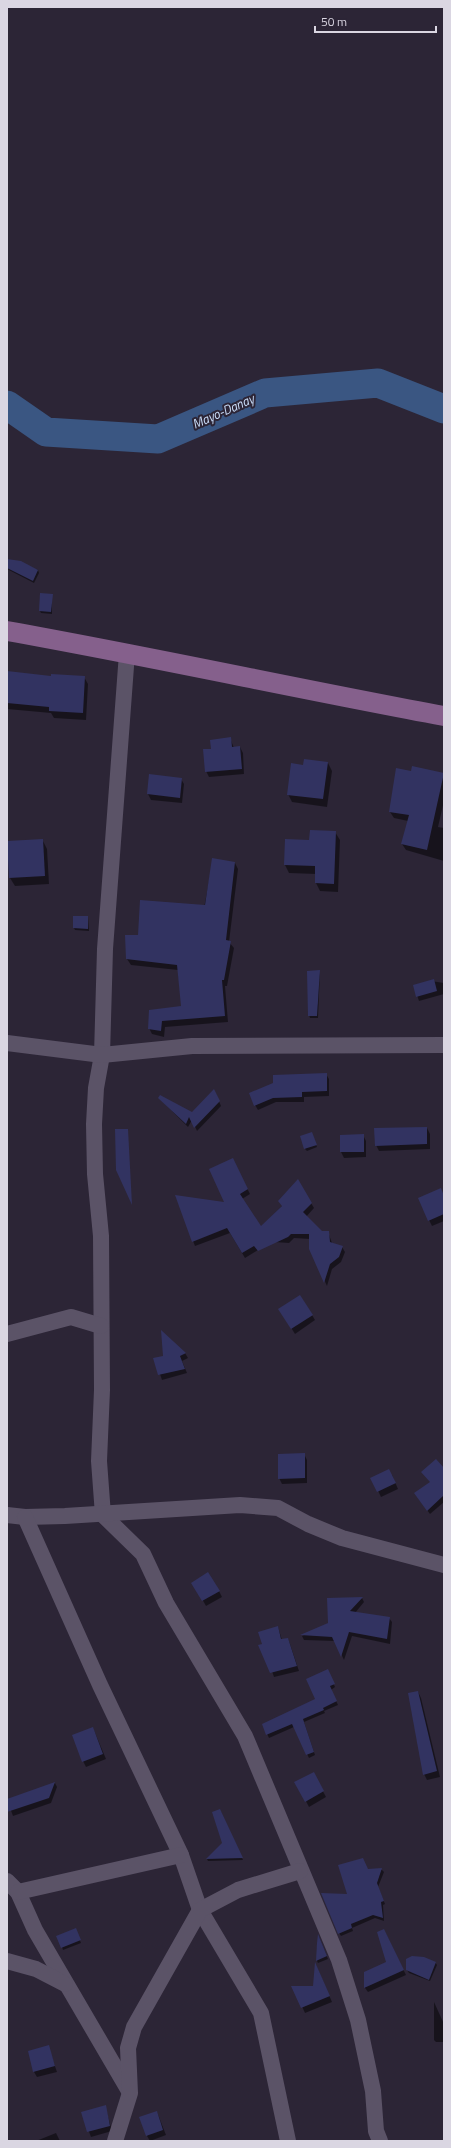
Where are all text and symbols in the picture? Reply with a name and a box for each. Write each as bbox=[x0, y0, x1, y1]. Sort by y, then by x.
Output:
scale bar bbox=[315, 8, 436, 34]
text: 50 m bbox=[321, 12, 347, 31]
water label: Mayo-Danay bbox=[189, 388, 259, 434]

